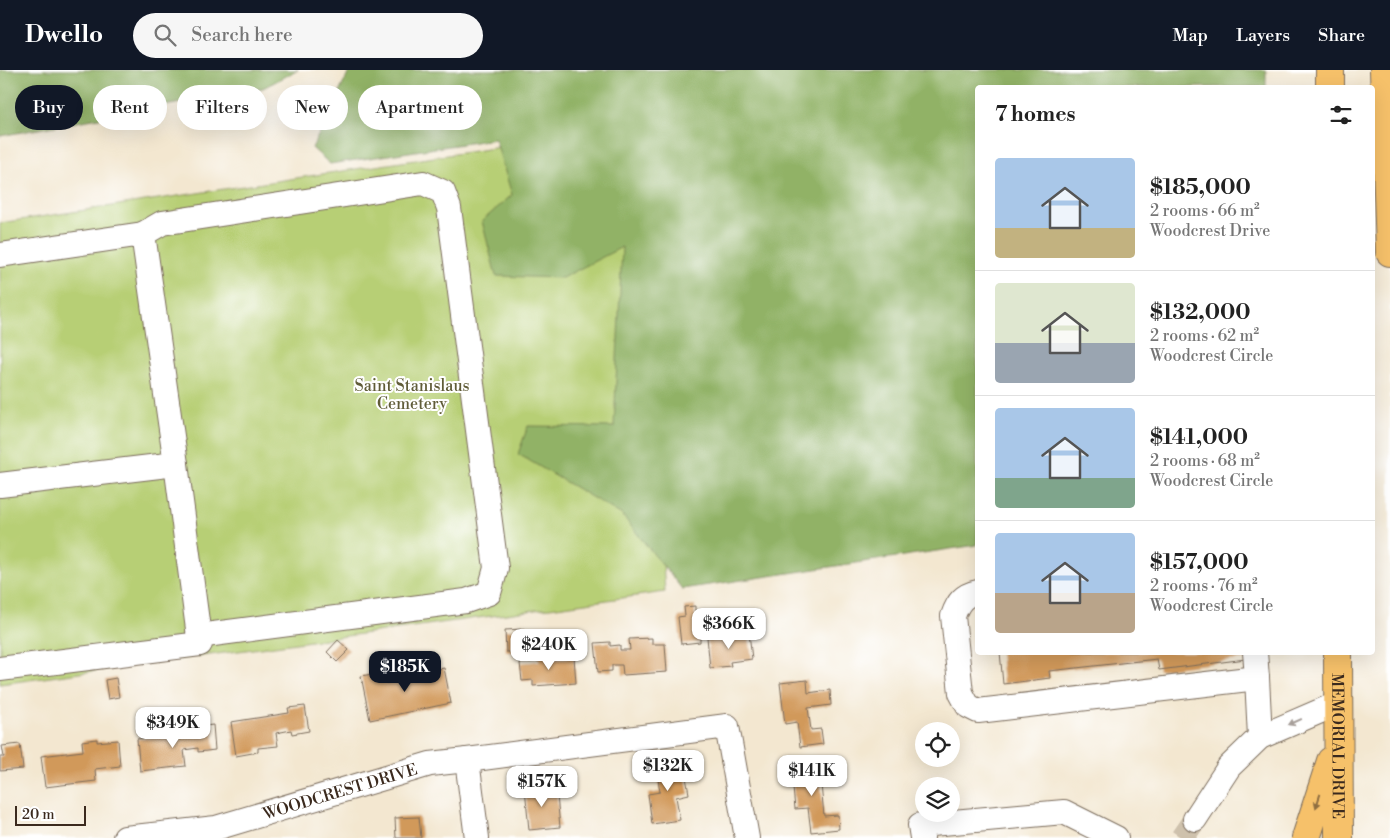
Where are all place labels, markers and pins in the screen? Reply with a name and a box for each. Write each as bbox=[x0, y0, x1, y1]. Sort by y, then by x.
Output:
pin: $366K bbox=[694, 608, 764, 650]
pin: $240K bbox=[514, 628, 584, 671]
pin: $185K bbox=[370, 650, 440, 693]
pin: $349K bbox=[138, 706, 208, 749]
pin: $132K bbox=[633, 750, 703, 792]
pin: $141K bbox=[777, 754, 847, 797]
pin: $157K bbox=[507, 766, 577, 808]

